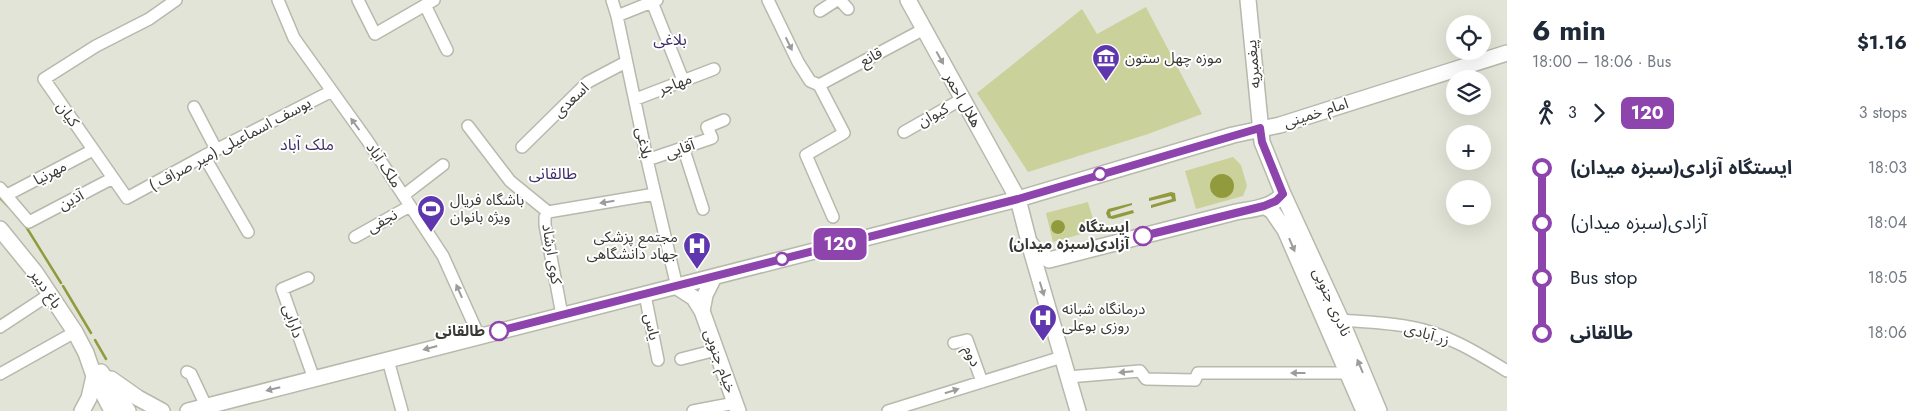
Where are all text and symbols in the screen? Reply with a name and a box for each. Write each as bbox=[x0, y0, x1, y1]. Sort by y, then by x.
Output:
text: 6 min bbox=[1532, 10, 1606, 51]
map controls bbox=[1446, 15, 1491, 225]
button: locate bbox=[1446, 15, 1491, 60]
district label: بلاغی bbox=[653, 28, 687, 51]
text: $1.16 bbox=[1857, 29, 1907, 56]
one-way arrow bbox=[786, 37, 794, 51]
street label: پیغمبریه bbox=[1240, 39, 1266, 89]
street label: قانع bbox=[856, 42, 887, 73]
museum icon: موزه چهل ستون bbox=[1091, 43, 1121, 82]
place label: موزه چهل ستون bbox=[1125, 47, 1222, 69]
text: 18:00 – 18:06 · Bus bbox=[1532, 50, 1671, 73]
one-way arrow bbox=[936, 51, 944, 65]
street label: مهاجر bbox=[654, 68, 695, 101]
street label: هلال احمر bbox=[938, 68, 987, 131]
button: layers bbox=[1446, 70, 1491, 115]
street label: اسعدی bbox=[548, 77, 594, 123]
street label: یوسف اسماعیلی (میر صراف ) bbox=[145, 92, 315, 196]
street label: امام خمینی bbox=[1281, 92, 1351, 134]
street label: کیان bbox=[51, 97, 85, 132]
street label: کیوان bbox=[913, 97, 953, 133]
icon: walk bbox=[1532, 99, 1560, 127]
icon: forward bbox=[1585, 99, 1613, 127]
text: 120 bbox=[1631, 100, 1664, 126]
text: 3 bbox=[1568, 101, 1577, 124]
text: 3 stops bbox=[1859, 101, 1907, 124]
one-way arrow bbox=[350, 117, 360, 131]
street label: بلاغی bbox=[630, 125, 658, 161]
button: + bbox=[1446, 125, 1491, 170]
district label: ملک آباد bbox=[280, 133, 334, 156]
street label: آقایی bbox=[662, 133, 698, 164]
street label: ملک آباد bbox=[361, 138, 407, 192]
text: ایستگاه آزادی(سبزه میدان) bbox=[1570, 154, 1792, 181]
street label: مهرنیا bbox=[29, 155, 71, 191]
text: 18:03 bbox=[1868, 156, 1907, 179]
district label: طالقانی bbox=[529, 162, 577, 185]
unlabelled marker bbox=[1093, 167, 1107, 181]
button: − bbox=[1446, 180, 1491, 225]
street label: آذین bbox=[54, 184, 88, 216]
place label: باشگاه فریال ویژه بانوان bbox=[450, 189, 524, 228]
sports icon: باشگاه فریال ویژه بانوان bbox=[416, 194, 446, 233]
one-way arrow bbox=[599, 198, 615, 206]
street label: نجفی bbox=[363, 204, 401, 238]
text: آزادی(سبزه میدان) bbox=[1570, 209, 1707, 236]
text: 18:04 bbox=[1867, 211, 1907, 234]
place label: ایستگاه آزادی(سبزه میدان) bbox=[1008, 216, 1130, 255]
street label: کوی ارشاد bbox=[536, 222, 568, 287]
place label: مجتمع پزشکی جهاد دانشگاهی bbox=[586, 226, 678, 265]
marker: ایستگاه آزادی(سبزه میدان) bbox=[1133, 226, 1153, 246]
line badge: 120 bbox=[811, 228, 869, 260]
hospital icon: مجتمع پزشکی جهاد دانشگاهی bbox=[682, 231, 712, 270]
text: 120 bbox=[824, 231, 856, 257]
one-way arrow bbox=[1288, 238, 1296, 252]
unlabelled marker bbox=[775, 252, 789, 266]
street label: باغ دبیر bbox=[23, 264, 67, 314]
street label: نادری جنوبی bbox=[1307, 264, 1357, 340]
text: Bus stop bbox=[1570, 264, 1637, 291]
text: 18:05 bbox=[1868, 266, 1907, 289]
one-way arrow bbox=[1038, 281, 1046, 296]
one-way arrow bbox=[454, 284, 462, 298]
place label: درمانگاه شبانه روزی بوعلی bbox=[1062, 298, 1146, 337]
street label: دارابی bbox=[277, 301, 309, 341]
hospital icon: درمانگاه شبانه روزی بوعلی bbox=[1028, 303, 1058, 342]
street label: یاس bbox=[638, 312, 666, 342]
street label: زر آبادی bbox=[1402, 317, 1452, 351]
text: طالقانی bbox=[1570, 319, 1633, 346]
place label: طالقانی bbox=[435, 320, 485, 342]
marker: طالقانی bbox=[489, 321, 509, 341]
text: 18:06 bbox=[1867, 321, 1907, 344]
street label: خیام جنوبی bbox=[698, 326, 742, 396]
street label: دوم bbox=[958, 342, 986, 370]
one-way arrow bbox=[423, 345, 438, 353]
one-way arrow bbox=[1356, 359, 1364, 373]
one-way arrow bbox=[1118, 368, 1134, 376]
one-way arrow bbox=[1290, 369, 1306, 377]
one-way arrow bbox=[266, 386, 281, 394]
one-way arrow bbox=[944, 387, 959, 395]

